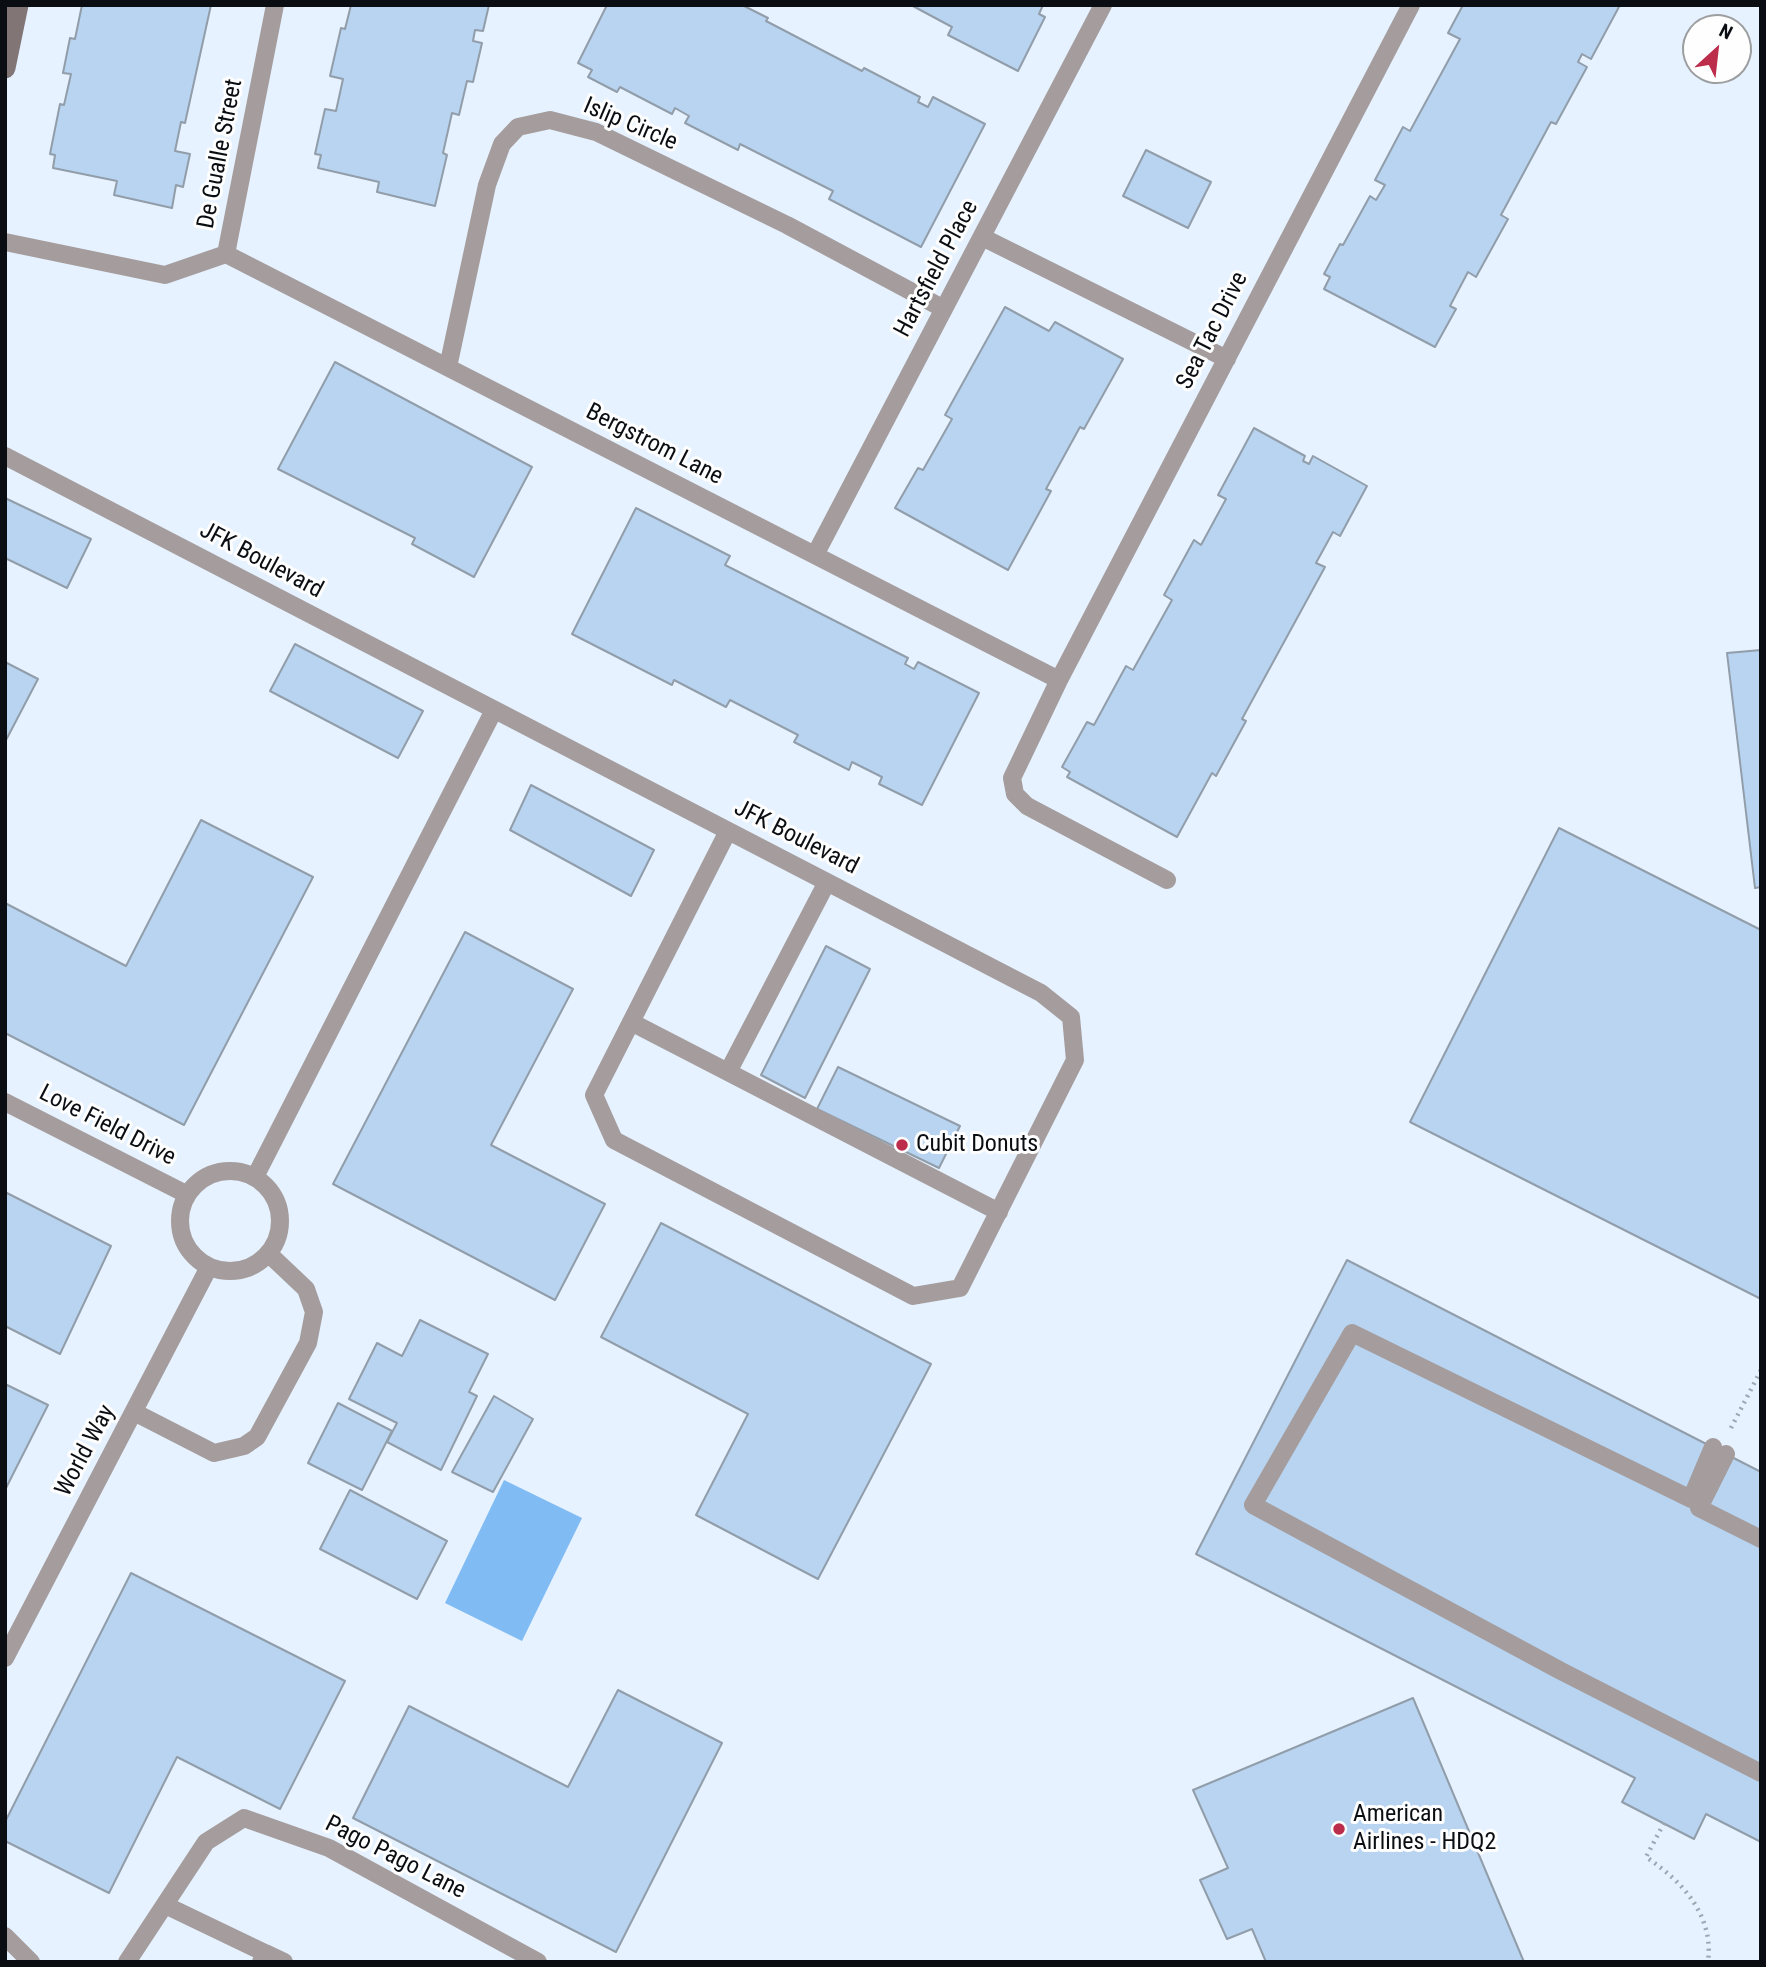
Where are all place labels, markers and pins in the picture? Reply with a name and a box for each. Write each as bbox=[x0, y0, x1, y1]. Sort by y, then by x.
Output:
place label: Cubit Donuts bbox=[916, 1131, 1038, 1159]
marker: Cubit Donuts bbox=[894, 1137, 910, 1153]
place label: American Airlines - HDQ2 bbox=[1353, 1801, 1496, 1857]
marker: American Airlines - HDQ2 bbox=[1331, 1821, 1347, 1837]

